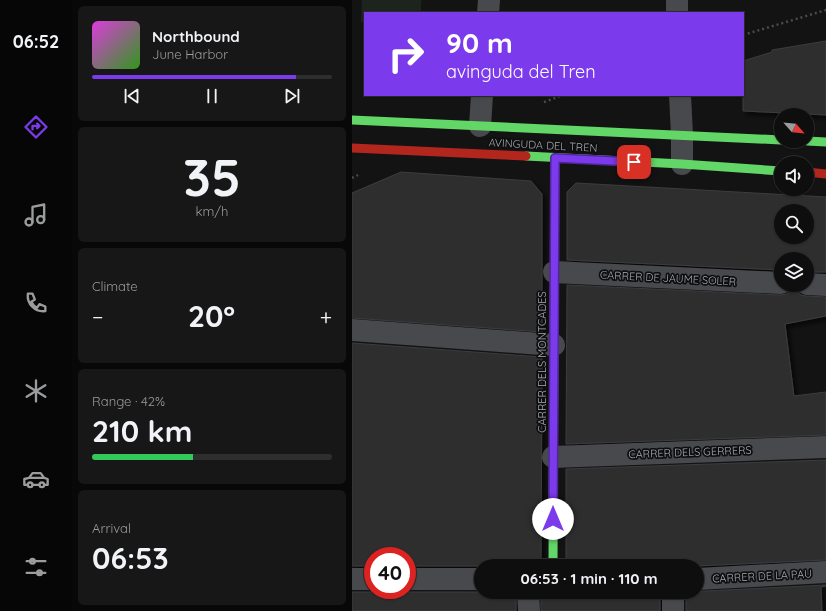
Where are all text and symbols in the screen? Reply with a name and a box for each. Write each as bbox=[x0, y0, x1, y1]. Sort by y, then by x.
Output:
text: 90 m bbox=[446, 25, 513, 60]
text: Northbound bbox=[152, 27, 240, 46]
icon: right bbox=[380, 28, 432, 80]
text: 06:52 bbox=[13, 30, 59, 53]
text: June Harbor bbox=[152, 46, 228, 62]
text: avinguda del Tren bbox=[446, 60, 596, 83]
icon: previous bbox=[121, 85, 143, 107]
icon: pause bbox=[201, 85, 223, 107]
icon: next bbox=[281, 85, 303, 107]
north arrow bbox=[774, 108, 814, 148]
map controls bbox=[774, 108, 814, 292]
icon: directions bbox=[22, 113, 50, 141]
street label: AVINGUDA DEL TREN bbox=[488, 135, 598, 155]
text: 35 bbox=[183, 144, 241, 209]
pin bbox=[617, 145, 651, 179]
icon: arrive bbox=[623, 151, 645, 173]
button: sound bbox=[774, 156, 814, 196]
icon: music bbox=[22, 201, 50, 229]
text: km/h bbox=[196, 203, 228, 219]
button: search bbox=[774, 204, 814, 244]
button: layers bbox=[774, 252, 814, 292]
street label: CARRER DE JAUME SOLER bbox=[600, 267, 736, 289]
text: Climate bbox=[92, 278, 138, 294]
icon: phone bbox=[22, 289, 50, 317]
street label: CARRER DELS MONTCADES bbox=[535, 291, 549, 433]
text: 20° bbox=[188, 297, 235, 335]
text: − bbox=[92, 303, 103, 331]
text: + bbox=[320, 303, 332, 331]
icon: climate bbox=[22, 377, 50, 405]
text: Range · 42% bbox=[92, 393, 165, 409]
text: 210 km bbox=[92, 412, 192, 450]
street label: CARRER DELS GERRERS bbox=[628, 443, 752, 461]
icon: car bbox=[22, 465, 50, 493]
position arrow bbox=[532, 498, 574, 540]
text: Arrival bbox=[92, 520, 131, 536]
text: 06:53 bbox=[92, 539, 169, 577]
speed limit sign: 40 bbox=[364, 547, 416, 599]
icon: filters bbox=[22, 553, 50, 581]
street label: CARRER DE LA PAU bbox=[712, 566, 812, 586]
text: 06:53 · 1 min · 110 m bbox=[520, 569, 658, 588]

